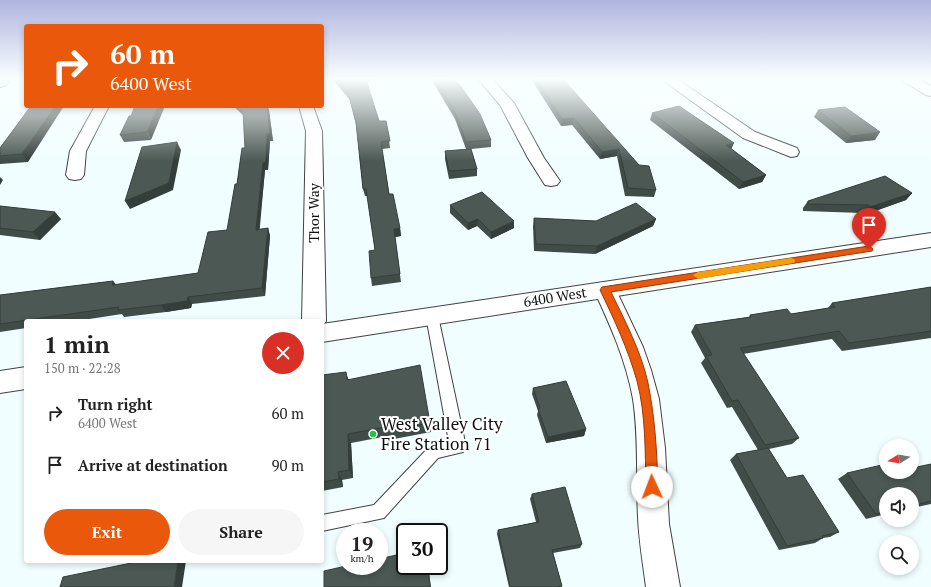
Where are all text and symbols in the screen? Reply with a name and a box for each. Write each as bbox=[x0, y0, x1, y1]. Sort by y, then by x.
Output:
text: 60 m bbox=[110, 35, 175, 72]
icon: right bbox=[44, 40, 96, 92]
text: 6400 West bbox=[110, 71, 192, 95]
street label: Thor Way bbox=[304, 182, 323, 243]
pin bbox=[852, 208, 886, 249]
icon: arrive bbox=[858, 214, 880, 236]
street label: 6400 West bbox=[522, 282, 589, 311]
text: 1 min bbox=[44, 328, 110, 360]
button: close bbox=[262, 332, 304, 374]
text: 150 m · 22:28 bbox=[44, 359, 121, 377]
text: Turn right bbox=[78, 394, 153, 414]
icon: right bbox=[44, 402, 66, 424]
text: 60 m bbox=[271, 403, 304, 423]
place label: West Valley City Fire Station 71 bbox=[381, 412, 503, 455]
text: 6400 West bbox=[78, 414, 137, 432]
marker: West Valley City Fire Station 71 bbox=[368, 429, 378, 439]
north arrow bbox=[879, 439, 919, 479]
map controls bbox=[879, 439, 919, 575]
icon: arrive bbox=[44, 454, 66, 476]
text: Arrive at destination bbox=[78, 455, 228, 475]
text: 90 m bbox=[271, 455, 304, 475]
position arrow bbox=[631, 466, 673, 508]
button: sound bbox=[879, 487, 919, 527]
button: Exit bbox=[44, 509, 170, 555]
button: Share bbox=[178, 509, 304, 555]
speed limit sign: 30 bbox=[396, 523, 448, 575]
text: 19 bbox=[351, 530, 373, 557]
button: search bbox=[879, 535, 919, 575]
text: km/h bbox=[350, 552, 374, 565]

